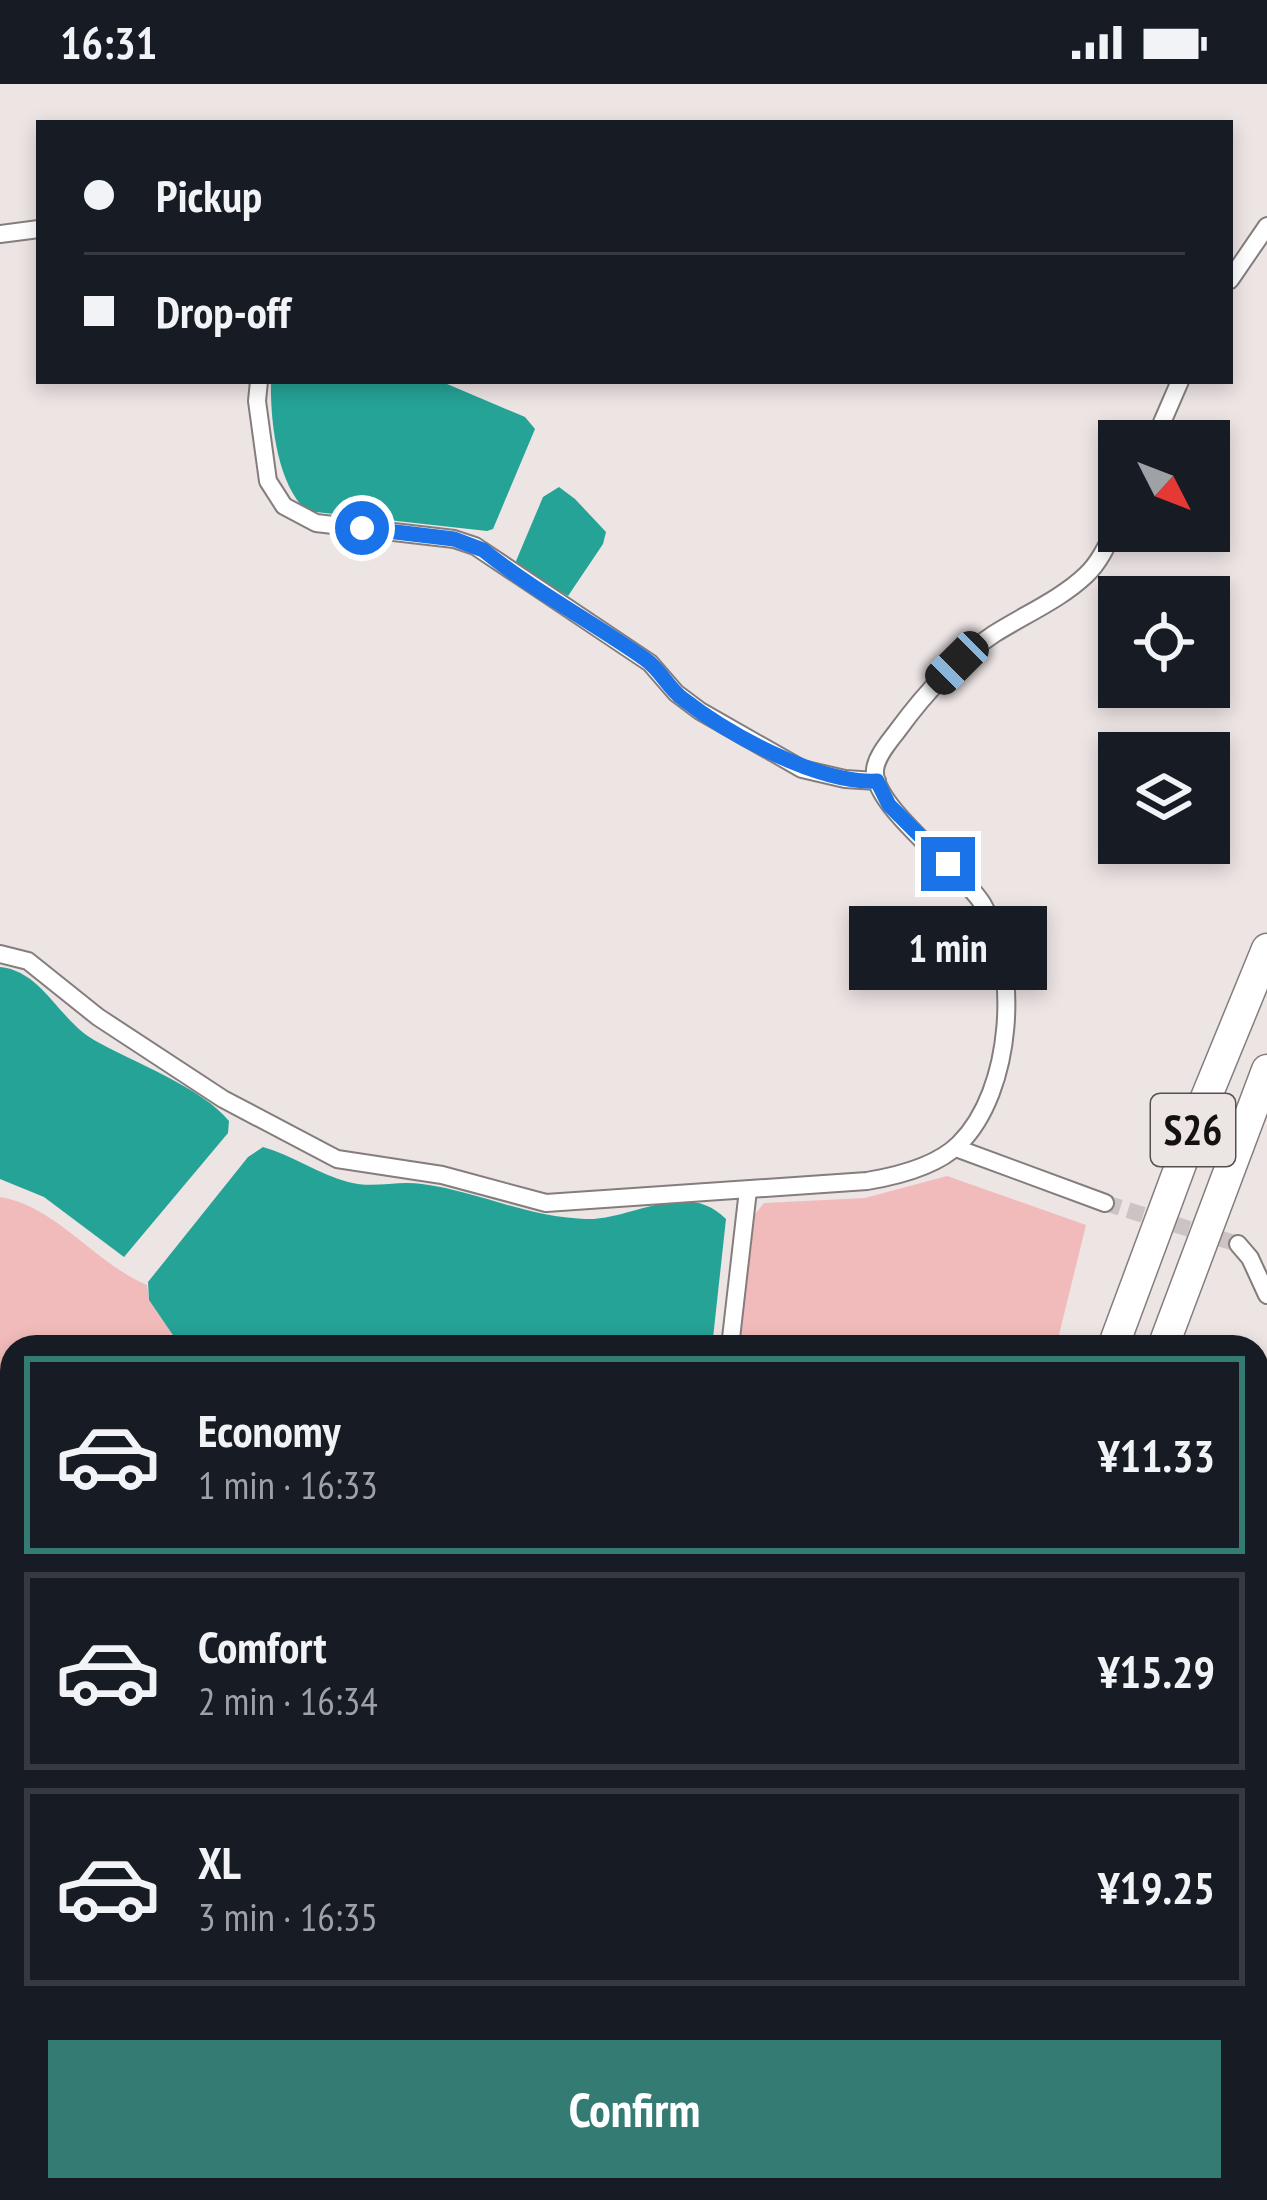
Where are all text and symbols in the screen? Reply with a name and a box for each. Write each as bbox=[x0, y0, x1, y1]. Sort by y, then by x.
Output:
text: 16:31 bbox=[60, 13, 157, 71]
text: Pickup bbox=[156, 166, 262, 224]
text: Drop-off bbox=[156, 282, 290, 340]
north arrow bbox=[1098, 420, 1230, 552]
map controls bbox=[1098, 420, 1230, 864]
route start bbox=[335, 501, 389, 555]
button: locate bbox=[1098, 576, 1230, 708]
car bbox=[919, 625, 995, 701]
button: layers bbox=[1098, 732, 1230, 864]
route end bbox=[921, 837, 975, 891]
callout: 1 min bbox=[849, 906, 1047, 990]
text: 1 min bbox=[909, 922, 987, 973]
road number: S26 bbox=[1151, 1094, 1235, 1166]
icon: car bbox=[54, 1401, 162, 1509]
text: Economy bbox=[198, 1401, 341, 1459]
text: ¥11.33 bbox=[1098, 1426, 1215, 1484]
text: 1 min · 16:33 bbox=[198, 1459, 378, 1510]
icon: car bbox=[54, 1617, 162, 1725]
text: Comfort bbox=[198, 1617, 327, 1675]
text: ¥15.29 bbox=[1098, 1642, 1215, 1700]
text: 2 min · 16:34 bbox=[198, 1675, 378, 1726]
icon: car bbox=[54, 1833, 162, 1941]
text: XL bbox=[198, 1833, 241, 1891]
text: ¥19.25 bbox=[1098, 1858, 1215, 1916]
text: 3 min · 16:35 bbox=[198, 1891, 378, 1942]
button: Confirm bbox=[48, 2040, 1221, 2178]

